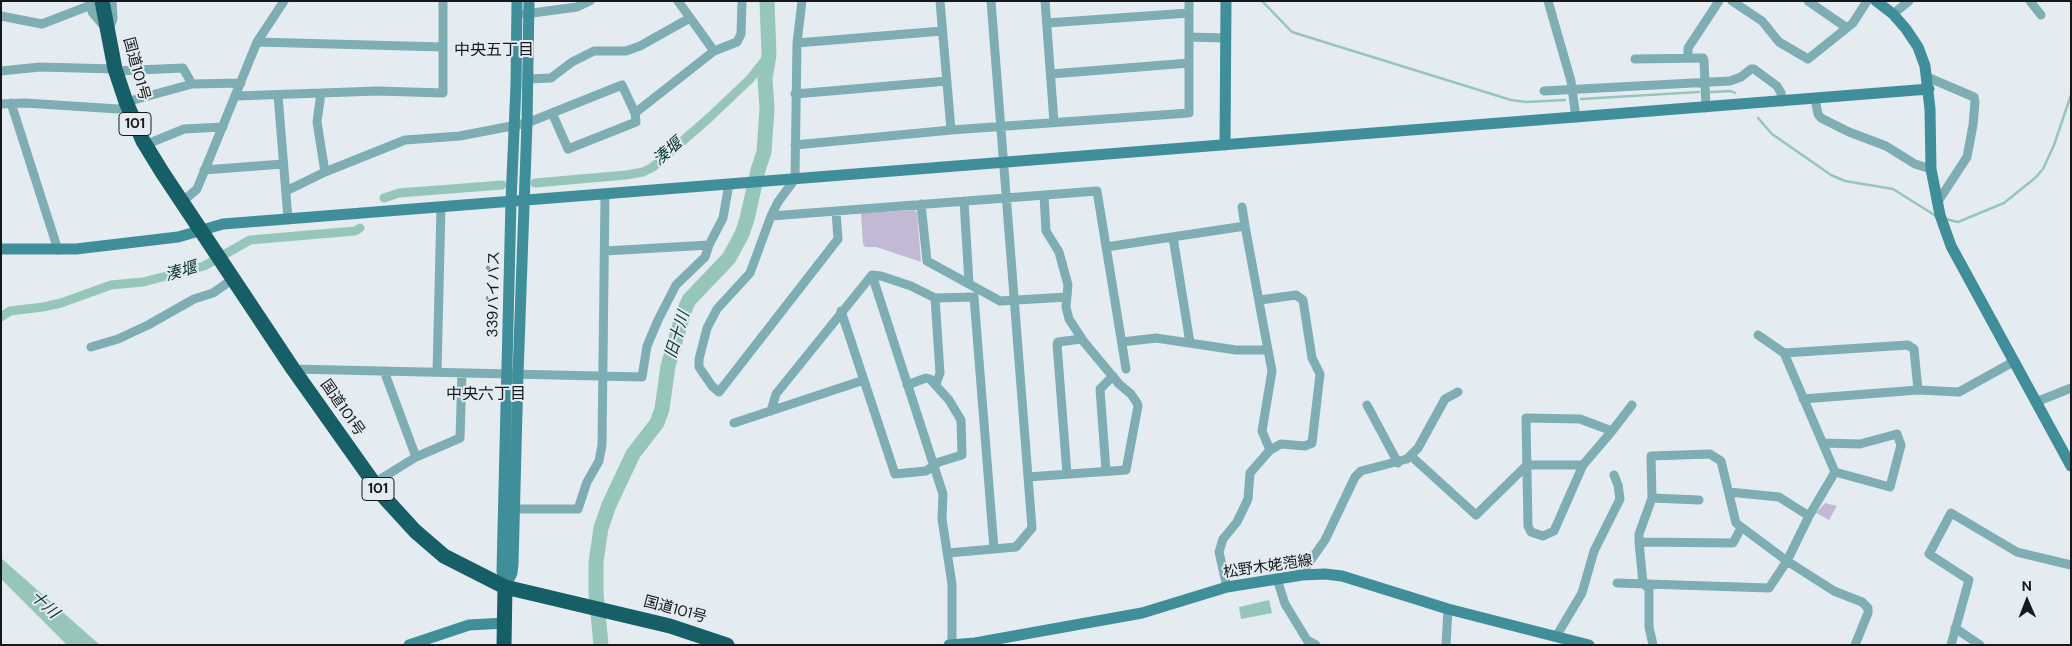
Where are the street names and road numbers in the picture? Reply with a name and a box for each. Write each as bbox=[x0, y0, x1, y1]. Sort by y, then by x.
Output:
street label: 国道101号 bbox=[119, 35, 153, 103]
road number: 101 bbox=[119, 112, 151, 136]
street label: 339バイパス bbox=[484, 250, 504, 338]
street label: 国道101号 bbox=[316, 376, 368, 440]
road number: 101 bbox=[362, 478, 394, 500]
street label: 松野木姥萢線 bbox=[1222, 552, 1314, 582]
street label: 国道101号 bbox=[641, 593, 709, 627]

